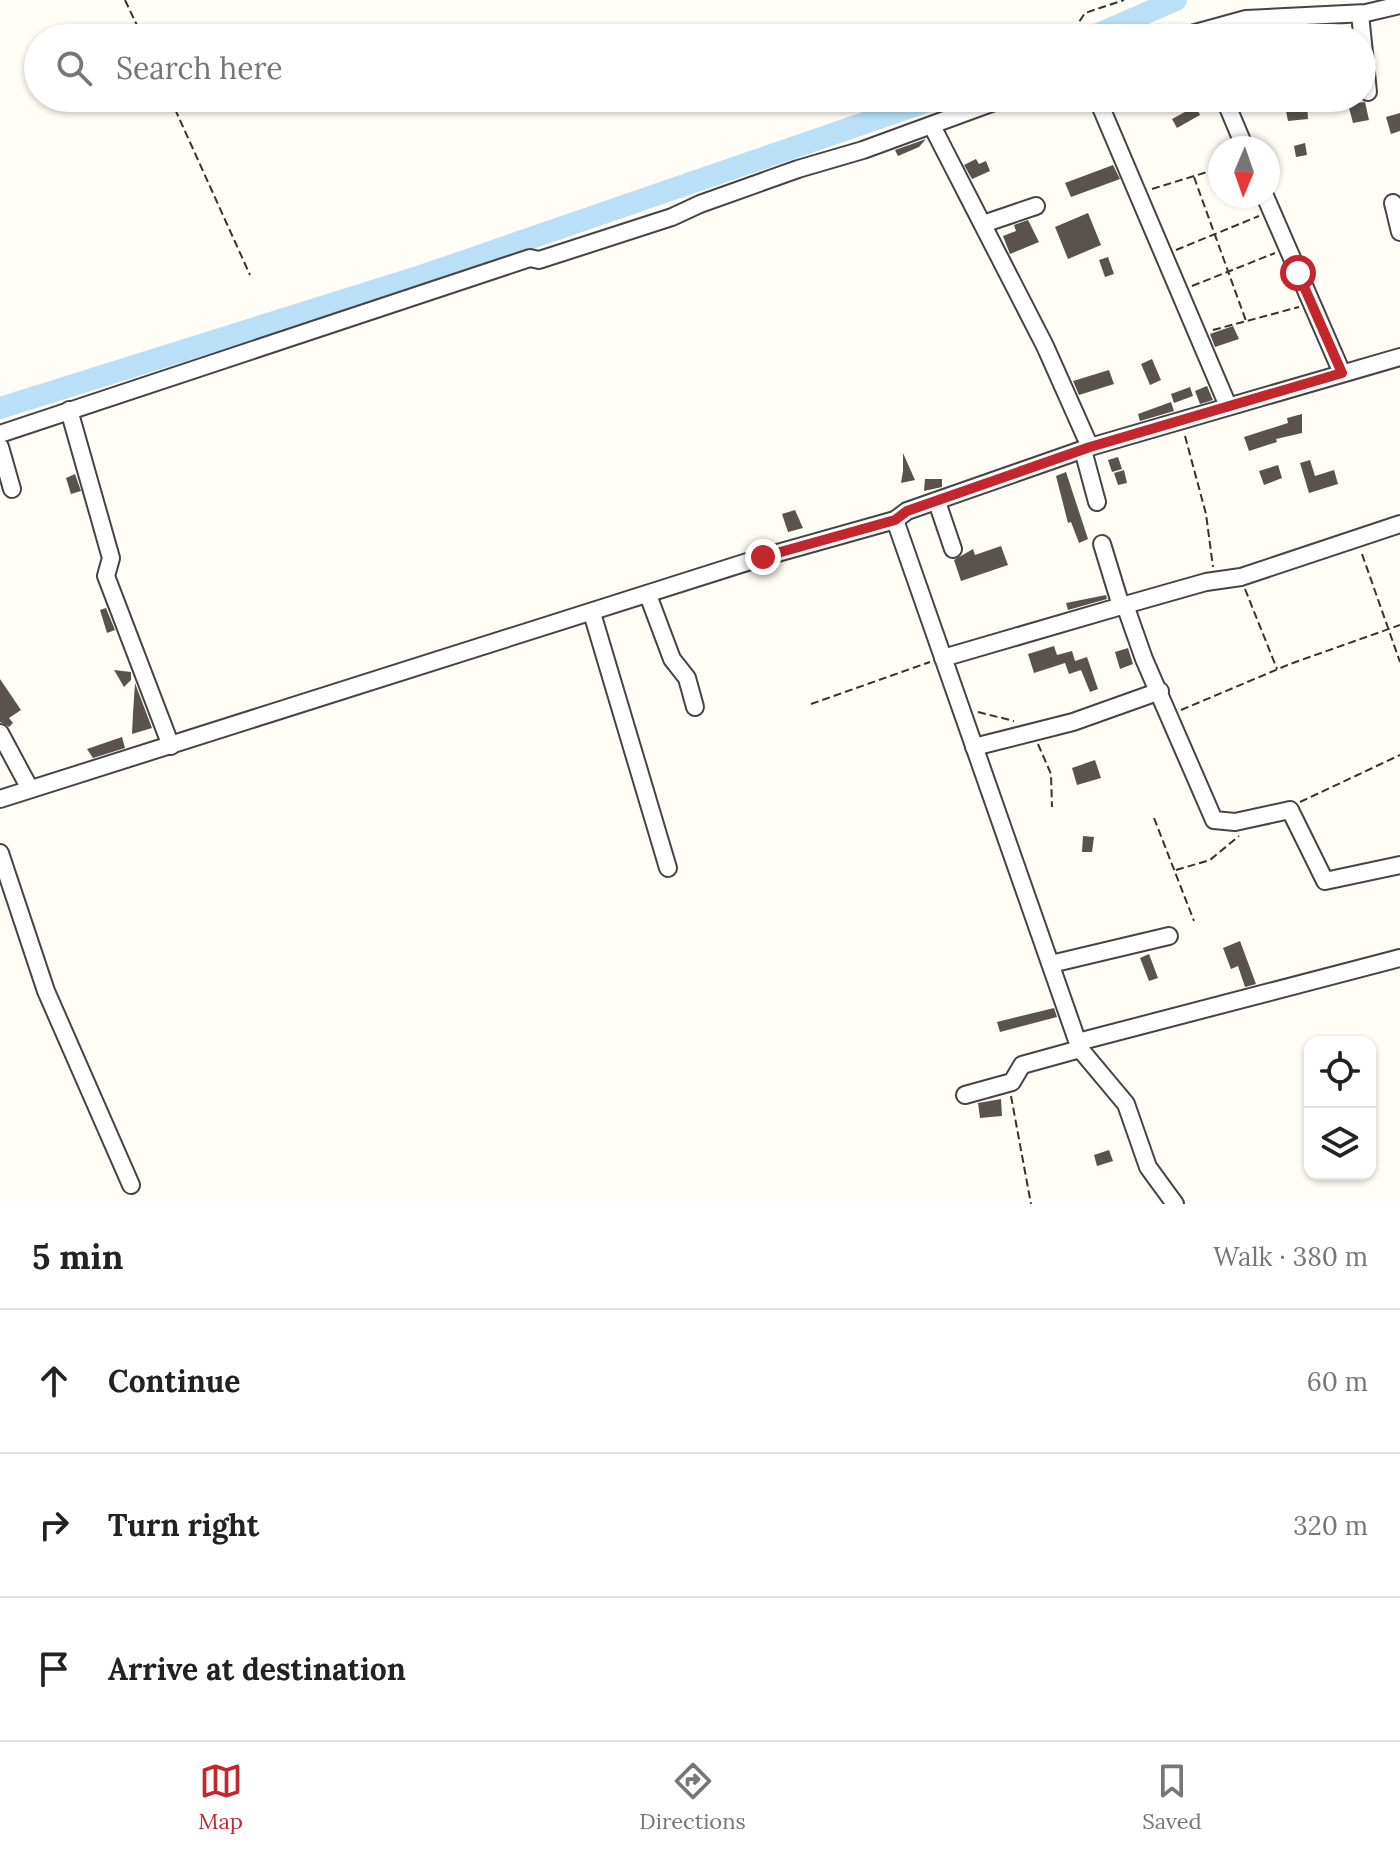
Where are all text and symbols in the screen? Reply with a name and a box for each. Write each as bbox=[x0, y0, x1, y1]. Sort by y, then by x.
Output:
search box bbox=[24, 24, 1376, 112]
icon: search bbox=[52, 46, 96, 90]
text: Search here bbox=[116, 49, 283, 87]
north arrow bbox=[1208, 136, 1280, 208]
route start bbox=[1280, 255, 1316, 291]
route end bbox=[745, 539, 781, 575]
map controls bbox=[1304, 1036, 1376, 1180]
button: locate bbox=[1304, 1036, 1376, 1108]
button: layers bbox=[1304, 1108, 1376, 1180]
text: 5 min bbox=[32, 1235, 123, 1278]
text: Walk · 380 m bbox=[1213, 1240, 1368, 1273]
icon: ahead bbox=[32, 1359, 76, 1403]
text: Continue bbox=[108, 1362, 240, 1400]
text: 60 m bbox=[1307, 1365, 1368, 1398]
icon: right bbox=[32, 1503, 76, 1547]
text: Turn right bbox=[108, 1506, 259, 1544]
text: 320 m bbox=[1293, 1509, 1368, 1542]
icon: arrive bbox=[32, 1647, 76, 1691]
text: Arrive at destination bbox=[108, 1650, 406, 1688]
tab: Map bbox=[198, 1759, 243, 1835]
tab: Directions bbox=[639, 1759, 746, 1835]
tab: Saved bbox=[1142, 1759, 1202, 1835]

